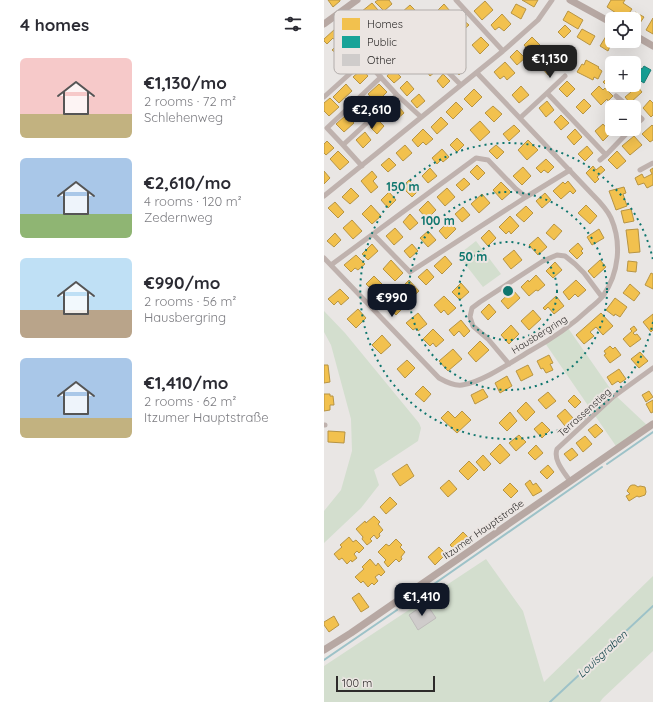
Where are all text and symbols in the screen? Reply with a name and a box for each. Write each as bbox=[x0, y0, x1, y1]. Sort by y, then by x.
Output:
legend bbox=[334, 10, 466, 74]
map controls bbox=[605, 12, 641, 136]
button: locate bbox=[605, 12, 641, 48]
icon: filters bbox=[282, 13, 304, 35]
text: 4 homes bbox=[20, 14, 89, 35]
text: Homes bbox=[367, 17, 403, 31]
text: Public bbox=[367, 35, 397, 49]
pin: €1,130 bbox=[517, 45, 583, 79]
text: €1,130 bbox=[532, 50, 568, 66]
text: Other bbox=[367, 53, 397, 67]
button: + bbox=[605, 56, 641, 92]
text: €1,130/mo bbox=[144, 72, 227, 93]
icon: home bbox=[52, 74, 100, 122]
text: 2 rooms · 72 m² bbox=[144, 93, 236, 109]
pin: €2,610 bbox=[339, 96, 405, 130]
button: − bbox=[605, 100, 641, 136]
text: €2,610 bbox=[352, 101, 392, 117]
text: Schlehenweg bbox=[144, 109, 223, 125]
text: €2,610/mo bbox=[144, 172, 231, 193]
icon: home bbox=[52, 174, 100, 222]
text: 150 m bbox=[386, 179, 420, 194]
text: 4 rooms · 120 m² bbox=[144, 193, 242, 209]
text: Zedernweg bbox=[144, 209, 213, 225]
text: 100 m bbox=[421, 213, 455, 228]
text: 50 m bbox=[459, 249, 487, 264]
text: €990/mo bbox=[144, 272, 220, 293]
icon: home bbox=[52, 274, 100, 322]
pin: €990 bbox=[368, 284, 416, 318]
centre of rings bbox=[501, 284, 515, 298]
text: €990 bbox=[377, 289, 407, 305]
text: 2 rooms · 56 m² bbox=[144, 293, 236, 309]
text: Hausbergring bbox=[144, 309, 226, 325]
street label: Hausbergring bbox=[509, 312, 570, 357]
text: €1,410/mo bbox=[144, 372, 228, 393]
icon: home bbox=[52, 374, 100, 422]
street label: Terrassenstieg bbox=[555, 385, 614, 440]
text: 2 rooms · 62 m² bbox=[144, 393, 236, 409]
text: Itzumer Hauptstraße bbox=[144, 409, 269, 425]
street label: Itzumer Hauptstraße bbox=[440, 496, 527, 562]
pin: €1,410 bbox=[389, 583, 455, 617]
text: €1,410 bbox=[403, 588, 441, 604]
water label: Louisgraben bbox=[574, 627, 630, 681]
scale bar bbox=[336, 674, 435, 693]
text: 100 m bbox=[342, 676, 372, 690]

